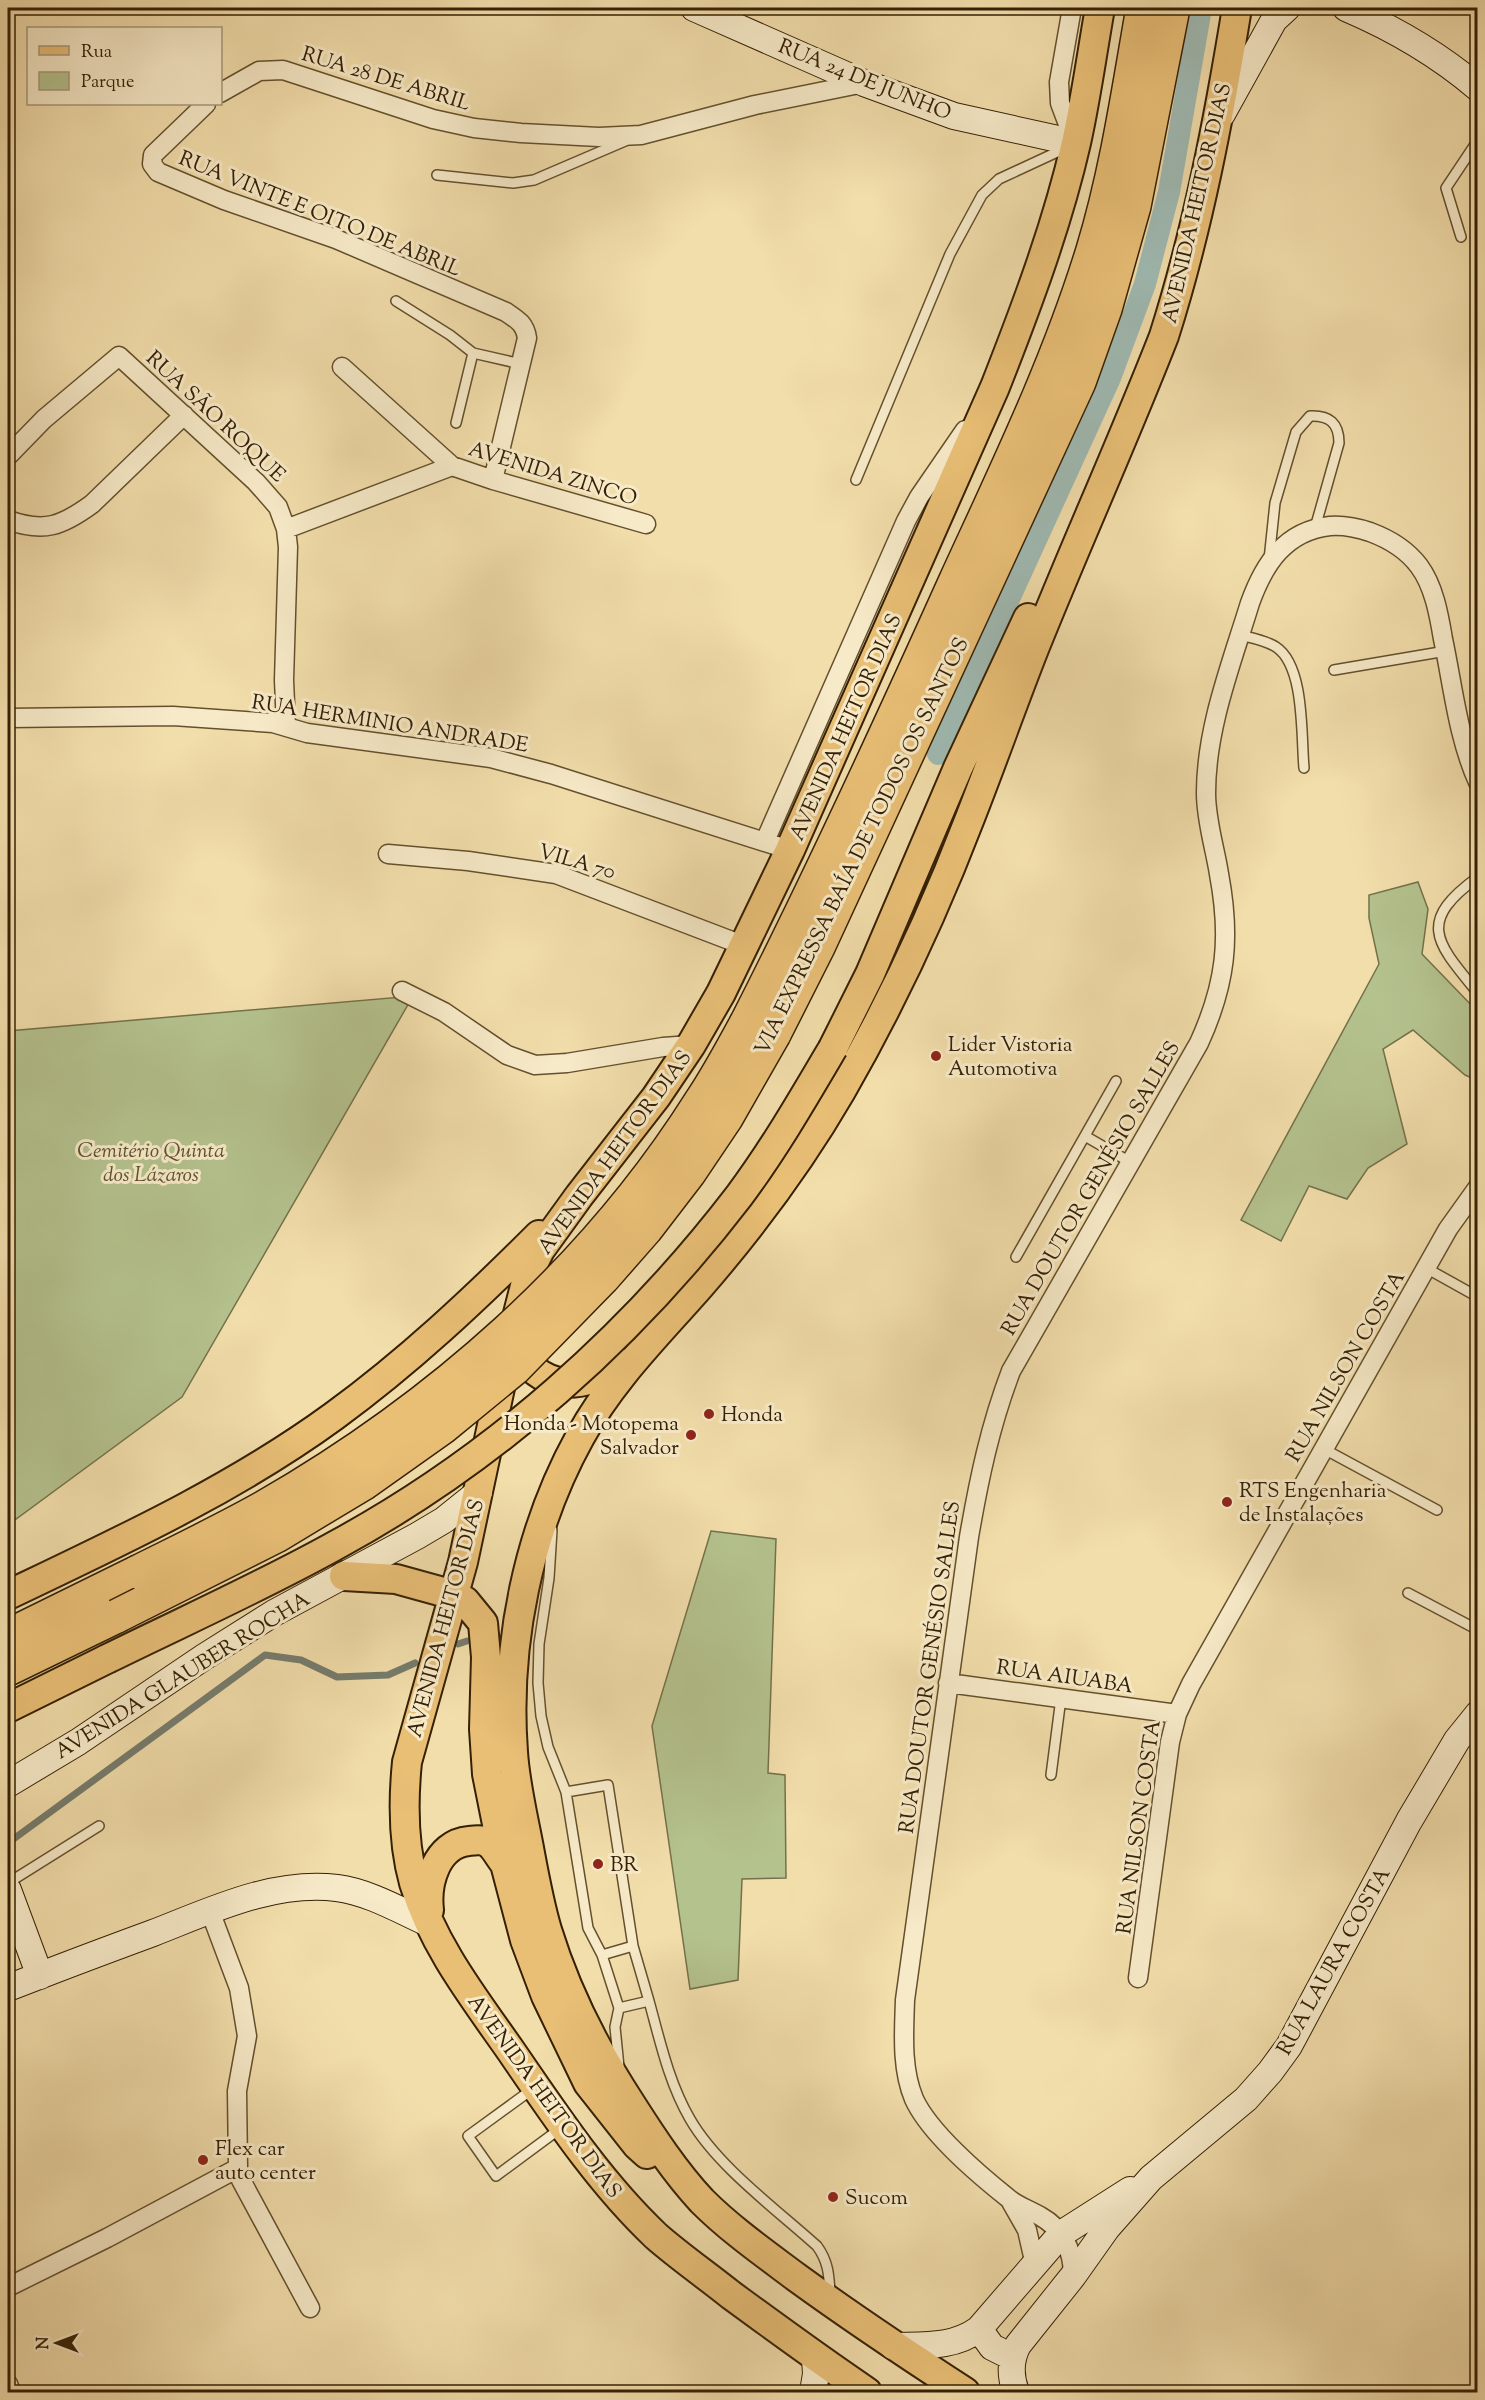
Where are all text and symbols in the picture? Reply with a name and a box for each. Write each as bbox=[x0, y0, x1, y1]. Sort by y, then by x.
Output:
legend bbox=[27, 27, 222, 105]
street label: RUA 24 DE JUNHO bbox=[773, 32, 955, 129]
text: Rua bbox=[81, 40, 112, 66]
street label: RUA 28 DE ABRIL bbox=[297, 40, 474, 120]
text: Parque bbox=[81, 70, 134, 96]
street label: AVENIDA HEITOR DIAS bbox=[1156, 80, 1240, 327]
street label: RUA VINTE E OITO DE ABRIL bbox=[174, 144, 465, 285]
street label: RUA SÃO ROQUE bbox=[138, 345, 291, 490]
street label: AVENIDA ZINCO bbox=[464, 435, 640, 515]
street label: AVENIDA HEITOR DIAS bbox=[783, 609, 910, 846]
street label: VIA EXPRESSA BAÍA DE TODOS OS SANTOS bbox=[748, 633, 977, 1061]
street label: RUA HERMINIO ANDRADE bbox=[249, 688, 530, 762]
street label: VILA 70 bbox=[534, 838, 619, 888]
place label: Lider Vistoria Automotiva bbox=[948, 1031, 1073, 1085]
street label: RUA DOUTOR GENÉSIO SALLES bbox=[995, 1036, 1189, 1342]
street label: AVENIDA HEITOR DIAS bbox=[531, 1045, 700, 1261]
marker: Lider Vistoria Automotiva bbox=[929, 1049, 943, 1063]
park label: Cemitério Quinta dos Lázaros bbox=[77, 1137, 225, 1191]
street label: RUA NILSON COSTA bbox=[1280, 1266, 1414, 1468]
place label: Honda bbox=[721, 1401, 783, 1431]
marker: Honda bbox=[702, 1407, 716, 1421]
place label: Honda - Motopema Salvador bbox=[504, 1410, 679, 1464]
marker: Honda - Motopema Salvador bbox=[684, 1428, 698, 1442]
place label: RTS Engenharia de Instalações bbox=[1239, 1477, 1387, 1531]
marker: RTS Engenharia de Instalações bbox=[1220, 1495, 1234, 1509]
street label: AVENIDA HEITOR DIAS bbox=[401, 1496, 493, 1741]
street label: RUA DOUTOR GENÉSIO SALLES bbox=[893, 1499, 969, 1836]
street label: AVENIDA GLAUBER ROCHA bbox=[50, 1586, 316, 1768]
street label: RUA AIUABA bbox=[994, 1654, 1135, 1702]
street label: RUA NILSON COSTA bbox=[1110, 1718, 1170, 1936]
place label: BR bbox=[610, 1851, 638, 1881]
marker: BR bbox=[591, 1857, 605, 1871]
street label: RUA LAURA COSTA bbox=[1271, 1863, 1399, 2061]
street label: AVENIDA HEITOR DIAS bbox=[459, 1989, 628, 2205]
place label: Flex car auto center bbox=[215, 2135, 316, 2189]
marker: Flex car auto center bbox=[196, 2153, 210, 2167]
place label: Sucom bbox=[845, 2184, 908, 2214]
marker: Sucom bbox=[826, 2190, 840, 2204]
north arrow bbox=[27, 2313, 87, 2373]
text: N bbox=[33, 2336, 56, 2349]

